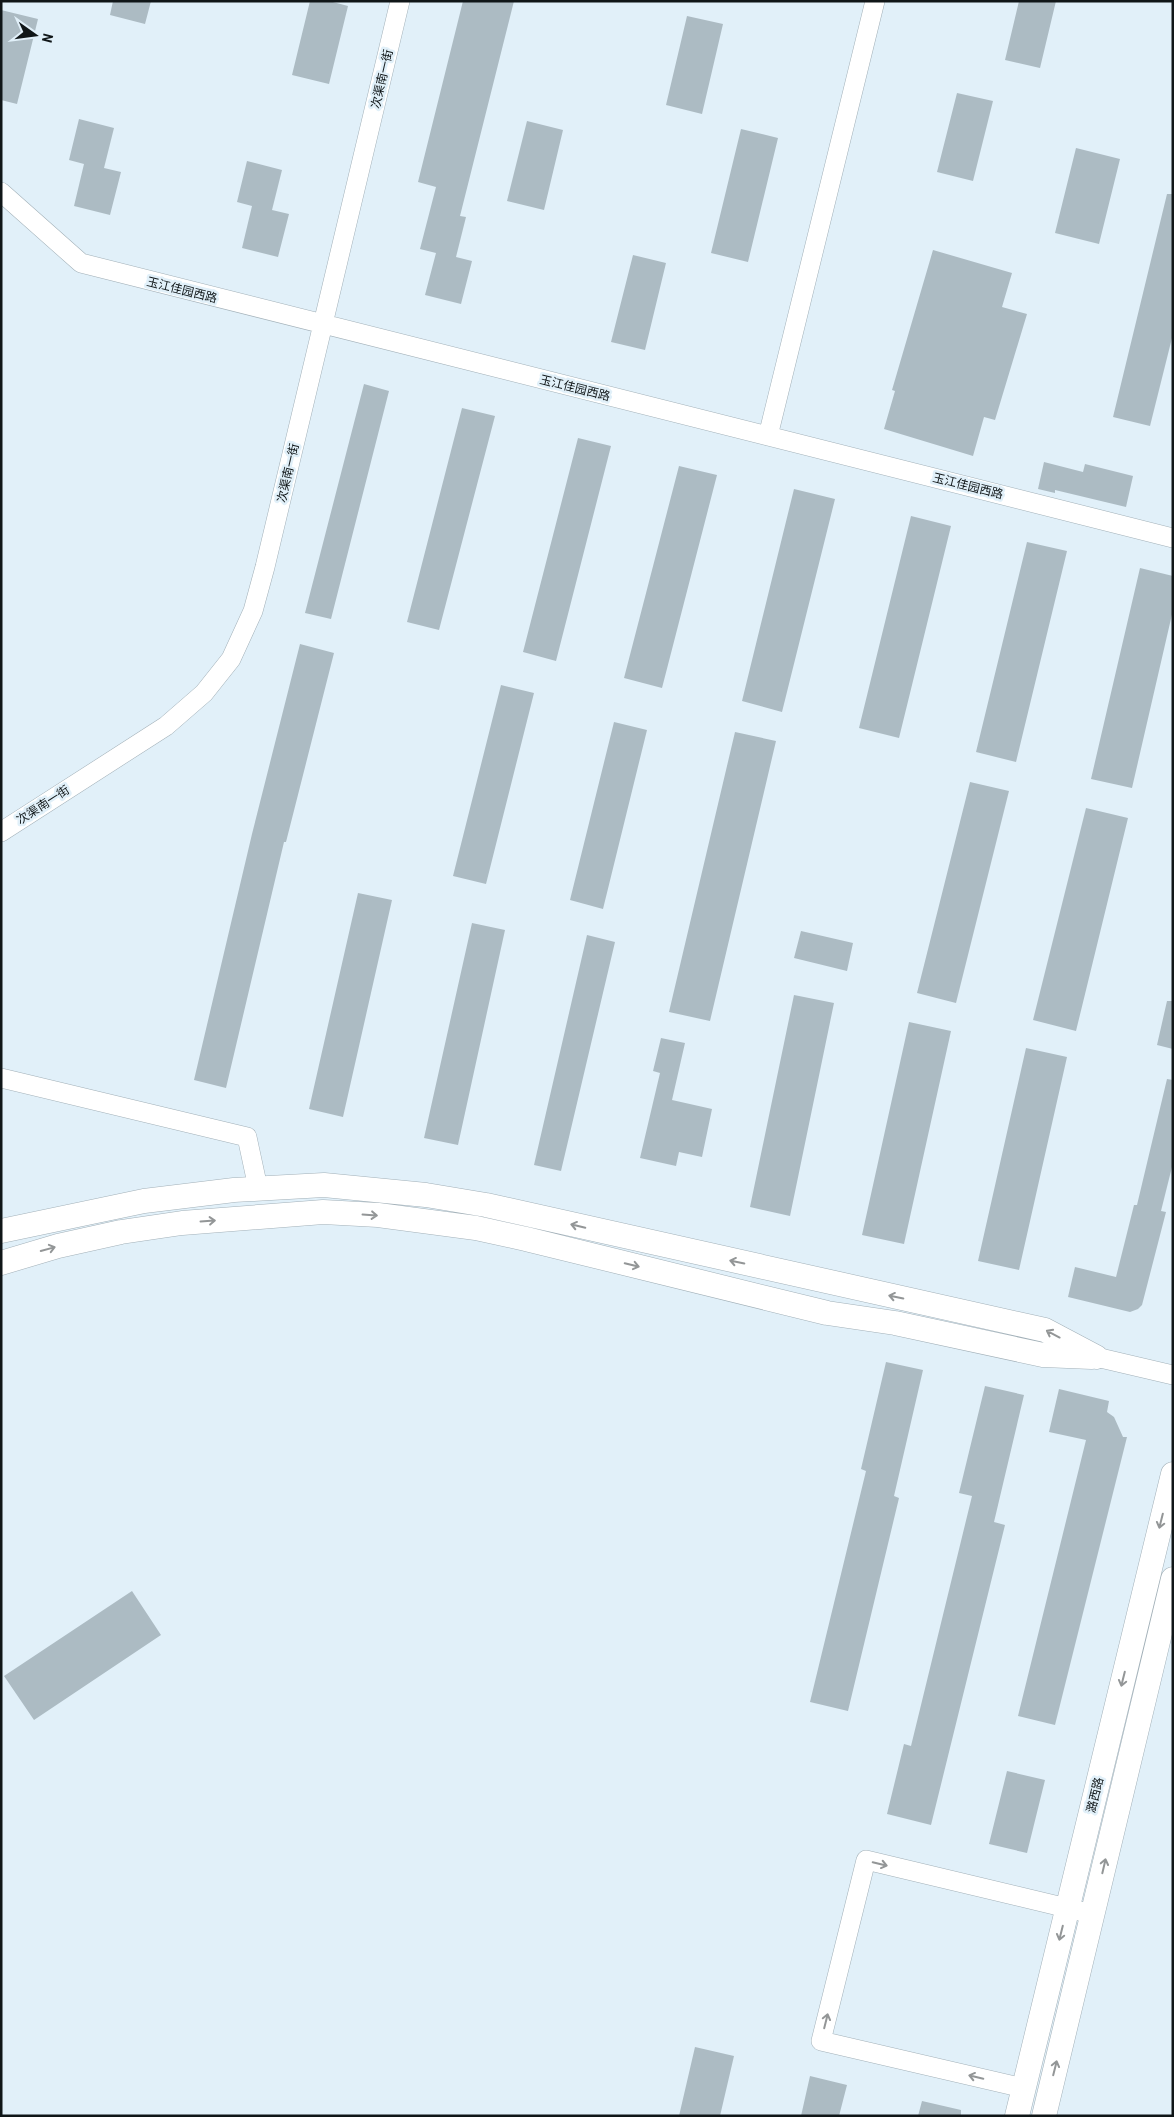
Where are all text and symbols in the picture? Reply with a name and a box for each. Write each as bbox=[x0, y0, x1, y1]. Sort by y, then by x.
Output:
north arrow bbox=[10, 10, 60, 60]
text: N bbox=[39, 32, 56, 44]
street label: 次渠南一街 bbox=[368, 48, 396, 110]
street label: 玉江佳园西路 bbox=[145, 274, 219, 306]
street label: 玉江佳园西路 bbox=[538, 372, 612, 404]
street label: 次渠南一街 bbox=[274, 442, 302, 504]
street label: 玉江佳园西路 bbox=[931, 470, 1005, 502]
street label: 次渠南一街 bbox=[14, 783, 72, 827]
one-way arrow bbox=[362, 1210, 378, 1219]
one-way arrow bbox=[199, 1216, 215, 1225]
one-way arrow bbox=[571, 1221, 587, 1230]
one-way arrow bbox=[39, 1243, 55, 1253]
one-way arrow bbox=[729, 1257, 745, 1266]
one-way arrow bbox=[624, 1261, 640, 1270]
one-way arrow bbox=[888, 1292, 904, 1301]
one-way arrow bbox=[1046, 1329, 1061, 1339]
one-way arrow bbox=[1156, 1513, 1165, 1529]
one-way arrow bbox=[1118, 1671, 1127, 1687]
street label: 潞西路 bbox=[1084, 1776, 1106, 1814]
one-way arrow bbox=[1100, 1859, 1109, 1875]
one-way arrow bbox=[872, 1860, 888, 1869]
one-way arrow bbox=[1056, 1925, 1065, 1941]
one-way arrow bbox=[822, 2013, 831, 2029]
one-way arrow bbox=[1051, 2061, 1060, 2077]
one-way arrow bbox=[968, 2072, 984, 2081]

